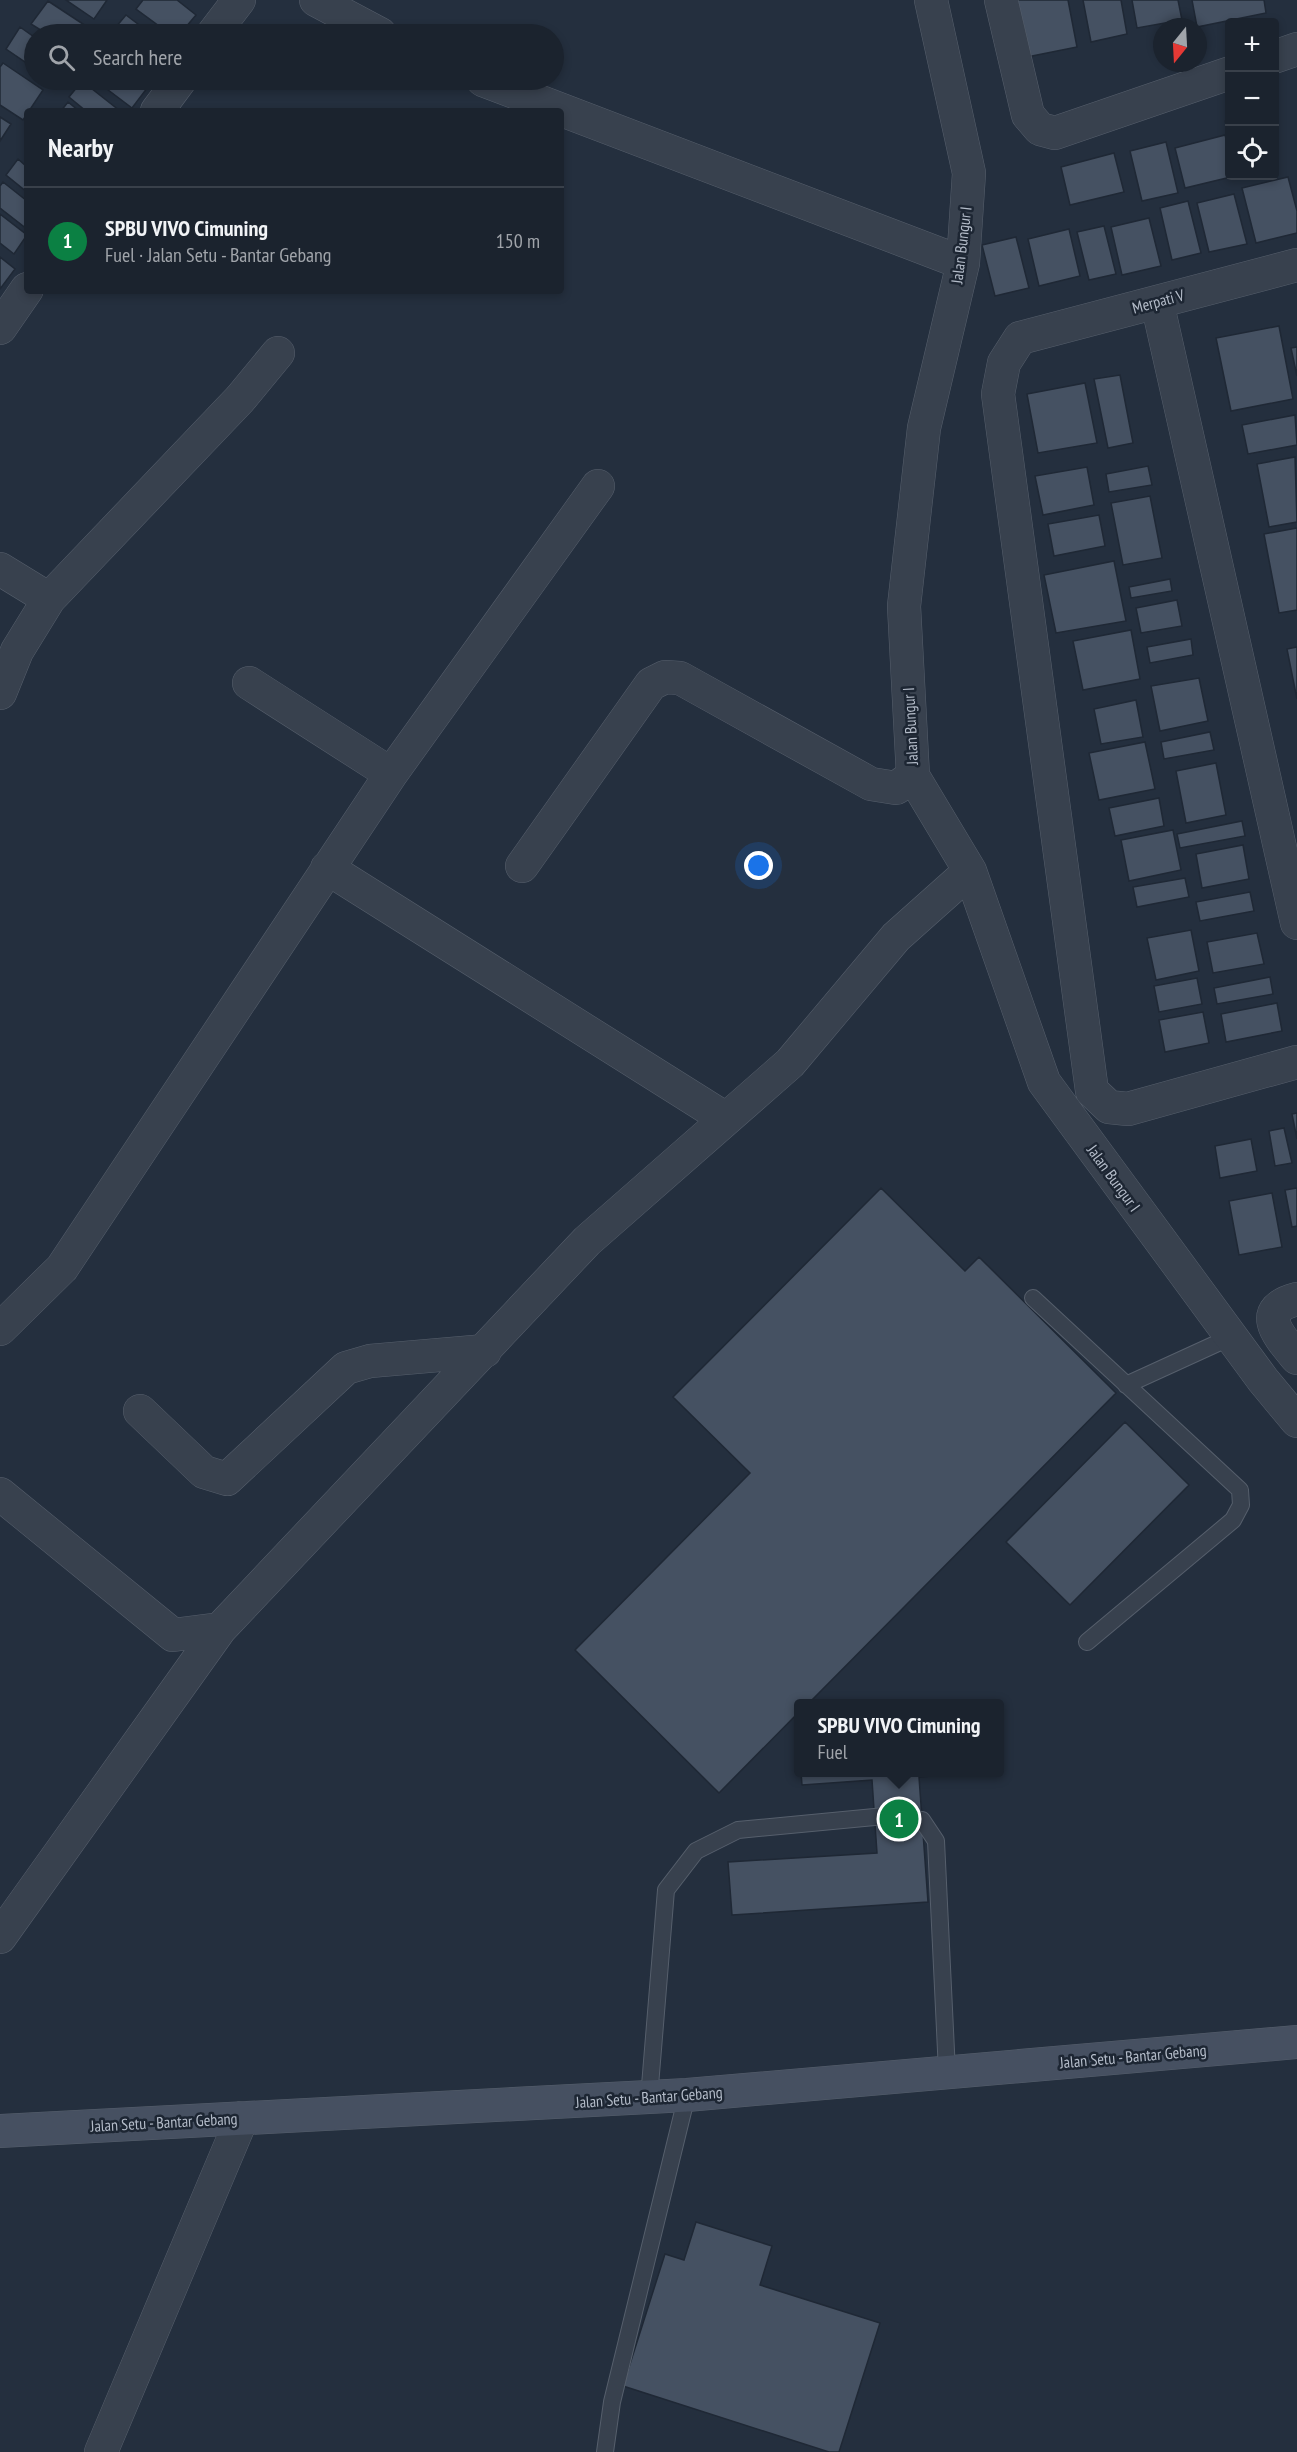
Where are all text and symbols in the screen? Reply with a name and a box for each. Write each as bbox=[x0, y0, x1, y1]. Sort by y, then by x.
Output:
north arrow bbox=[1153, 18, 1207, 72]
map controls bbox=[1225, 18, 1279, 180]
button: + bbox=[1225, 18, 1279, 72]
search box bbox=[24, 24, 564, 90]
icon: search bbox=[45, 41, 78, 74]
text: Search here bbox=[93, 43, 182, 71]
button: − bbox=[1225, 72, 1279, 126]
button: locate bbox=[1225, 126, 1279, 180]
text: Nearby bbox=[48, 131, 113, 164]
street label: Jalan Bungur I bbox=[946, 205, 976, 286]
text: SPBU VIVO Cimuning bbox=[105, 214, 268, 242]
text: 1 bbox=[63, 228, 72, 254]
text: 150 m bbox=[496, 228, 540, 254]
text: Fuel · Jalan Setu - Bantar Gebang bbox=[105, 242, 332, 268]
street label: Merpati V bbox=[1130, 284, 1187, 317]
street label: Jalan Bungur I bbox=[898, 687, 922, 766]
your location bbox=[744, 851, 773, 880]
street label: Jalan Bungur I bbox=[1082, 1140, 1145, 1215]
popup bbox=[794, 1699, 1004, 1777]
text: SPBU VIVO Cimuning bbox=[817, 1711, 981, 1739]
text: Fuel bbox=[817, 1739, 847, 1765]
pin: 1 bbox=[880, 1796, 918, 1842]
street label: Jalan Setu - Bantar Gebang bbox=[1058, 2040, 1207, 2072]
street label: Jalan Setu - Bantar Gebang bbox=[574, 2082, 723, 2112]
street label: Jalan Setu - Bantar Gebang bbox=[89, 2108, 238, 2136]

